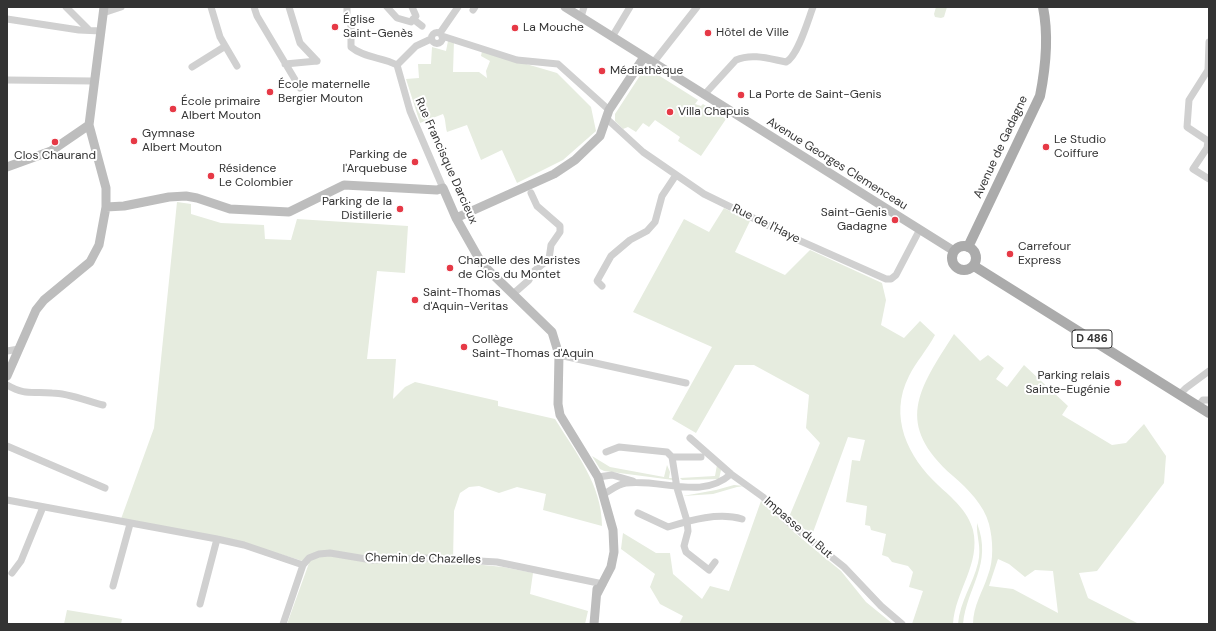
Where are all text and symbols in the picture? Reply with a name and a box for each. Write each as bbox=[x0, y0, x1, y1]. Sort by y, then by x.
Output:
place label: Église Saint-Genès bbox=[343, 13, 413, 41]
place label: La Mouche bbox=[523, 21, 584, 35]
marker: Église Saint-Genès bbox=[330, 22, 340, 32]
marker: La Mouche bbox=[510, 23, 520, 33]
place label: Hôtel de Ville bbox=[716, 26, 789, 40]
marker: Hôtel de Ville bbox=[703, 28, 713, 38]
place label: Médiathèque bbox=[610, 64, 683, 78]
marker: Médiathèque bbox=[597, 66, 607, 76]
place label: École maternelle Bergier Mouton bbox=[278, 78, 370, 106]
marker: École maternelle Bergier Mouton bbox=[265, 87, 275, 97]
place label: La Porte de Saint-Genis bbox=[749, 88, 881, 102]
marker: La Porte de Saint-Genis bbox=[736, 90, 746, 100]
street label: Avenue de Gadagne bbox=[971, 93, 1031, 201]
place label: École primaire Albert Mouton bbox=[181, 95, 261, 123]
street label: Rue Francisque Darcieux bbox=[412, 96, 480, 226]
marker: École primaire Albert Mouton bbox=[168, 104, 178, 114]
place label: Villa Chapuis bbox=[678, 105, 749, 119]
marker: Villa Chapuis bbox=[665, 107, 675, 117]
street label: Avenue Georges Clemenceau bbox=[764, 115, 910, 213]
place label: Gymnase Albert Mouton bbox=[142, 127, 222, 155]
place label: Le Studio Coiffure bbox=[1054, 133, 1106, 161]
marker: Gymnase Albert Mouton bbox=[129, 136, 139, 146]
marker: Clos Chaurand bbox=[50, 137, 60, 147]
marker: Le Studio Coiffure bbox=[1041, 142, 1051, 152]
place label: Parking de l'Arquebuse bbox=[343, 148, 407, 176]
place label: Clos Chaurand bbox=[14, 149, 96, 163]
marker: Parking de l'Arquebuse bbox=[410, 157, 420, 167]
place label: Résidence Le Colombier bbox=[219, 162, 293, 190]
marker: Résidence Le Colombier bbox=[206, 171, 216, 181]
place label: Parking de la Distillerie bbox=[322, 195, 392, 223]
street label: Rue de l'Haye bbox=[730, 201, 802, 247]
marker: Parking de la Distillerie bbox=[395, 204, 405, 214]
place label: Saint-Genis Gadagne bbox=[821, 206, 887, 234]
marker: Saint-Genis Gadagne bbox=[890, 215, 900, 225]
place label: Carrefour Express bbox=[1018, 240, 1071, 268]
marker: Carrefour Express bbox=[1005, 249, 1015, 259]
place label: Chapelle des Maristes de Clos du Montet bbox=[458, 254, 580, 282]
marker: Chapelle des Maristes de Clos du Montet bbox=[445, 263, 455, 273]
place label: Saint-Thomas d'Aquin-Veritas bbox=[423, 286, 508, 314]
marker: Saint-Thomas d'Aquin-Veritas bbox=[410, 295, 420, 305]
road number: D 486 bbox=[1072, 330, 1112, 348]
place label: Collège Saint-Thomas d'Aquin bbox=[472, 333, 594, 361]
marker: Collège Saint-Thomas d'Aquin bbox=[459, 342, 469, 352]
place label: Parking relais Sainte-Eugénie bbox=[1025, 369, 1110, 397]
marker: Parking relais Sainte-Eugénie bbox=[1113, 378, 1123, 388]
street label: Impasse du But bbox=[761, 494, 835, 562]
street label: Chemin de Chazelles bbox=[365, 551, 481, 567]

